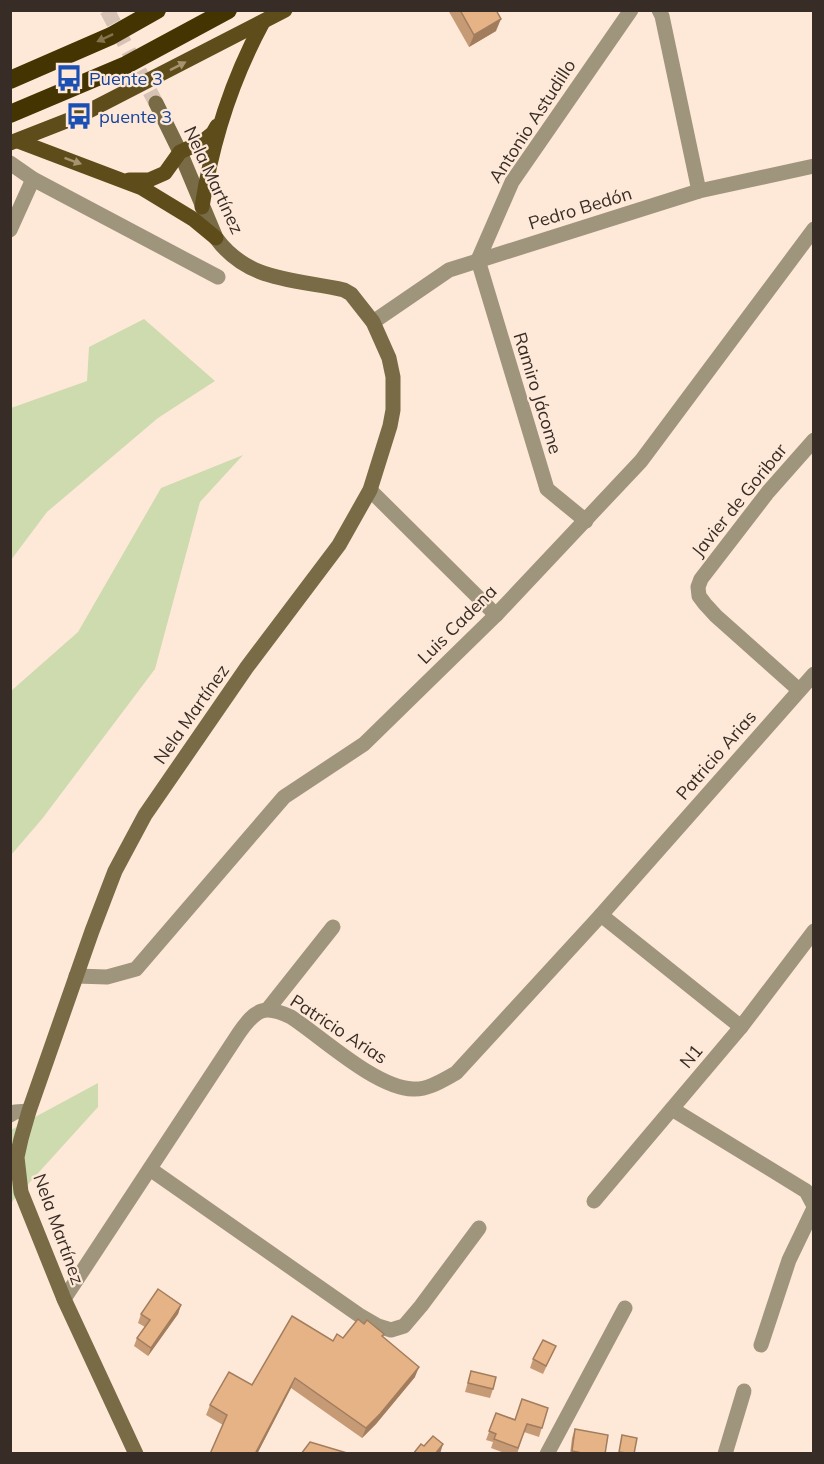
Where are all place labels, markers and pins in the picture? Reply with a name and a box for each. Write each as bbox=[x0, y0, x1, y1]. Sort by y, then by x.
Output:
bus stop icon: Puente 3 bbox=[54, 63, 84, 93]
place label: Puente 3 bbox=[89, 67, 163, 90]
bus stop icon: puente 3 bbox=[64, 101, 94, 131]
place label: puente 3 bbox=[99, 105, 172, 128]

